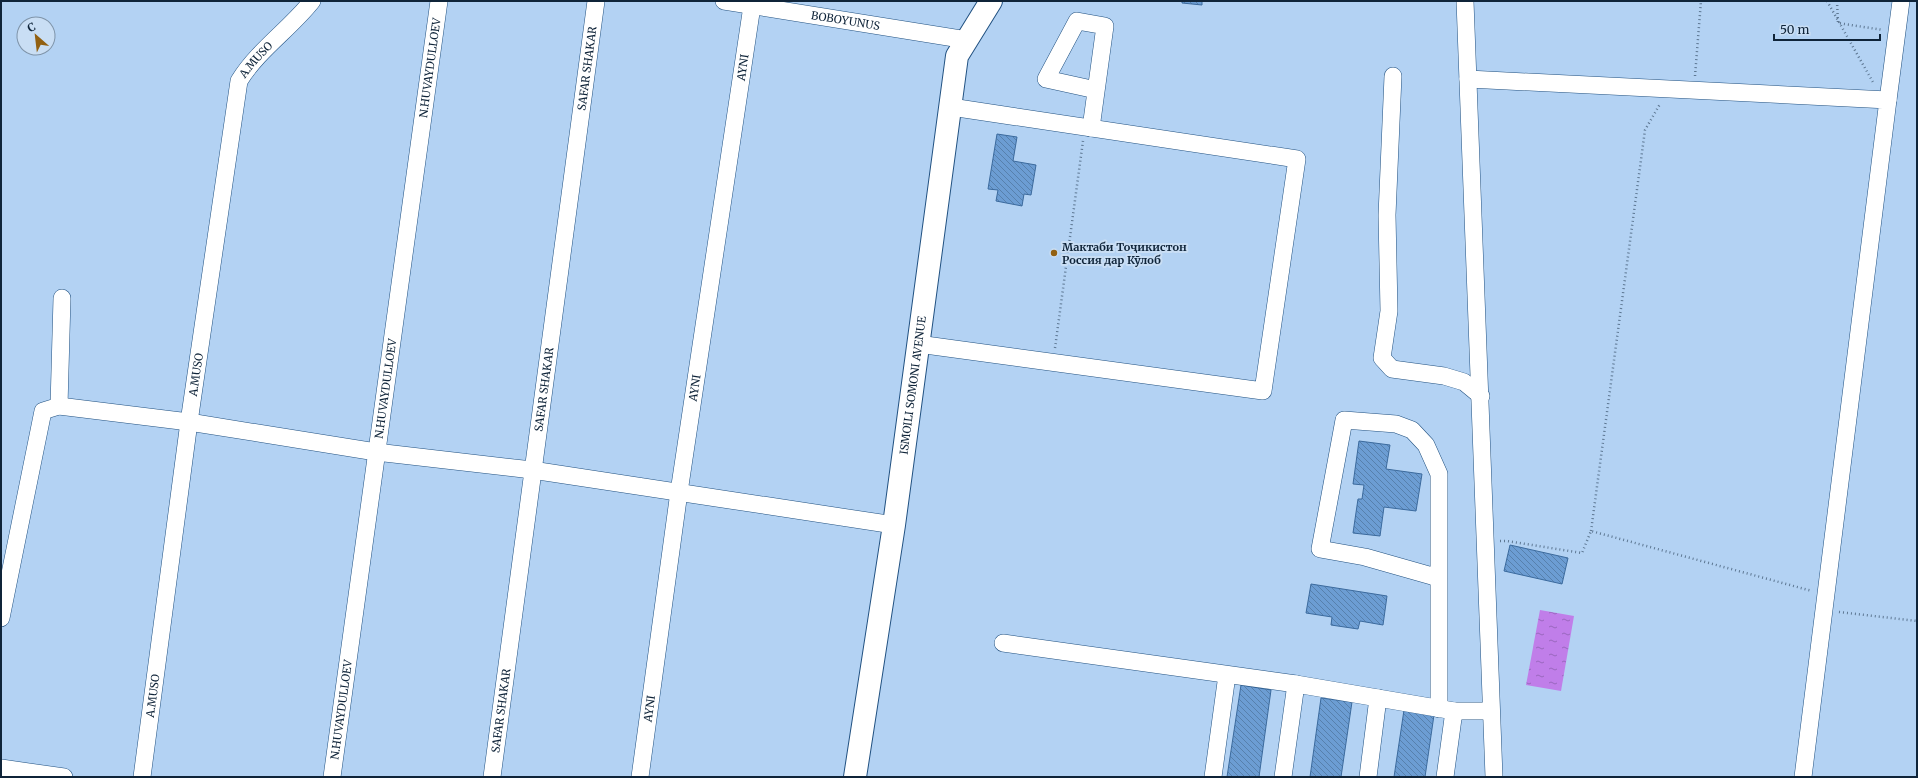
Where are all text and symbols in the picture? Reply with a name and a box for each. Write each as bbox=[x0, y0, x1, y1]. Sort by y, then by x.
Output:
street label: BOBOYUNUS bbox=[810, 8, 881, 33]
north arrow bbox=[16, 16, 56, 56]
street label: N.HUVAYDULLOEV bbox=[416, 16, 444, 119]
scale bar bbox=[1774, 16, 1880, 42]
text: С bbox=[25, 19, 38, 35]
text: 50 m bbox=[1780, 22, 1809, 37]
street label: SAFAR SHAKAR bbox=[574, 25, 600, 111]
street label: A.MUSO bbox=[236, 39, 276, 81]
street label: AYNI bbox=[734, 53, 752, 83]
place label: Мактаби Тоҷикистон Россия дар Кӯлоб bbox=[1062, 240, 1187, 267]
marker: Мактаби Тоҷикистон Россия дар Кӯлоб bbox=[1049, 248, 1059, 258]
street label: ISMOILI SOMONI AVENUE bbox=[897, 315, 929, 455]
street label: N.HUVAYDULLOEV bbox=[372, 337, 399, 440]
street label: SAFAR SHAKAR bbox=[531, 346, 557, 432]
street label: A.MUSO bbox=[186, 352, 206, 398]
street label: AYNI bbox=[686, 373, 704, 403]
street label: N.HUVAYDULLOEV bbox=[327, 658, 355, 760]
street label: SAFAR SHAKAR bbox=[488, 667, 514, 754]
street label: A.MUSO bbox=[143, 673, 163, 719]
street label: AYNI bbox=[640, 694, 658, 724]

